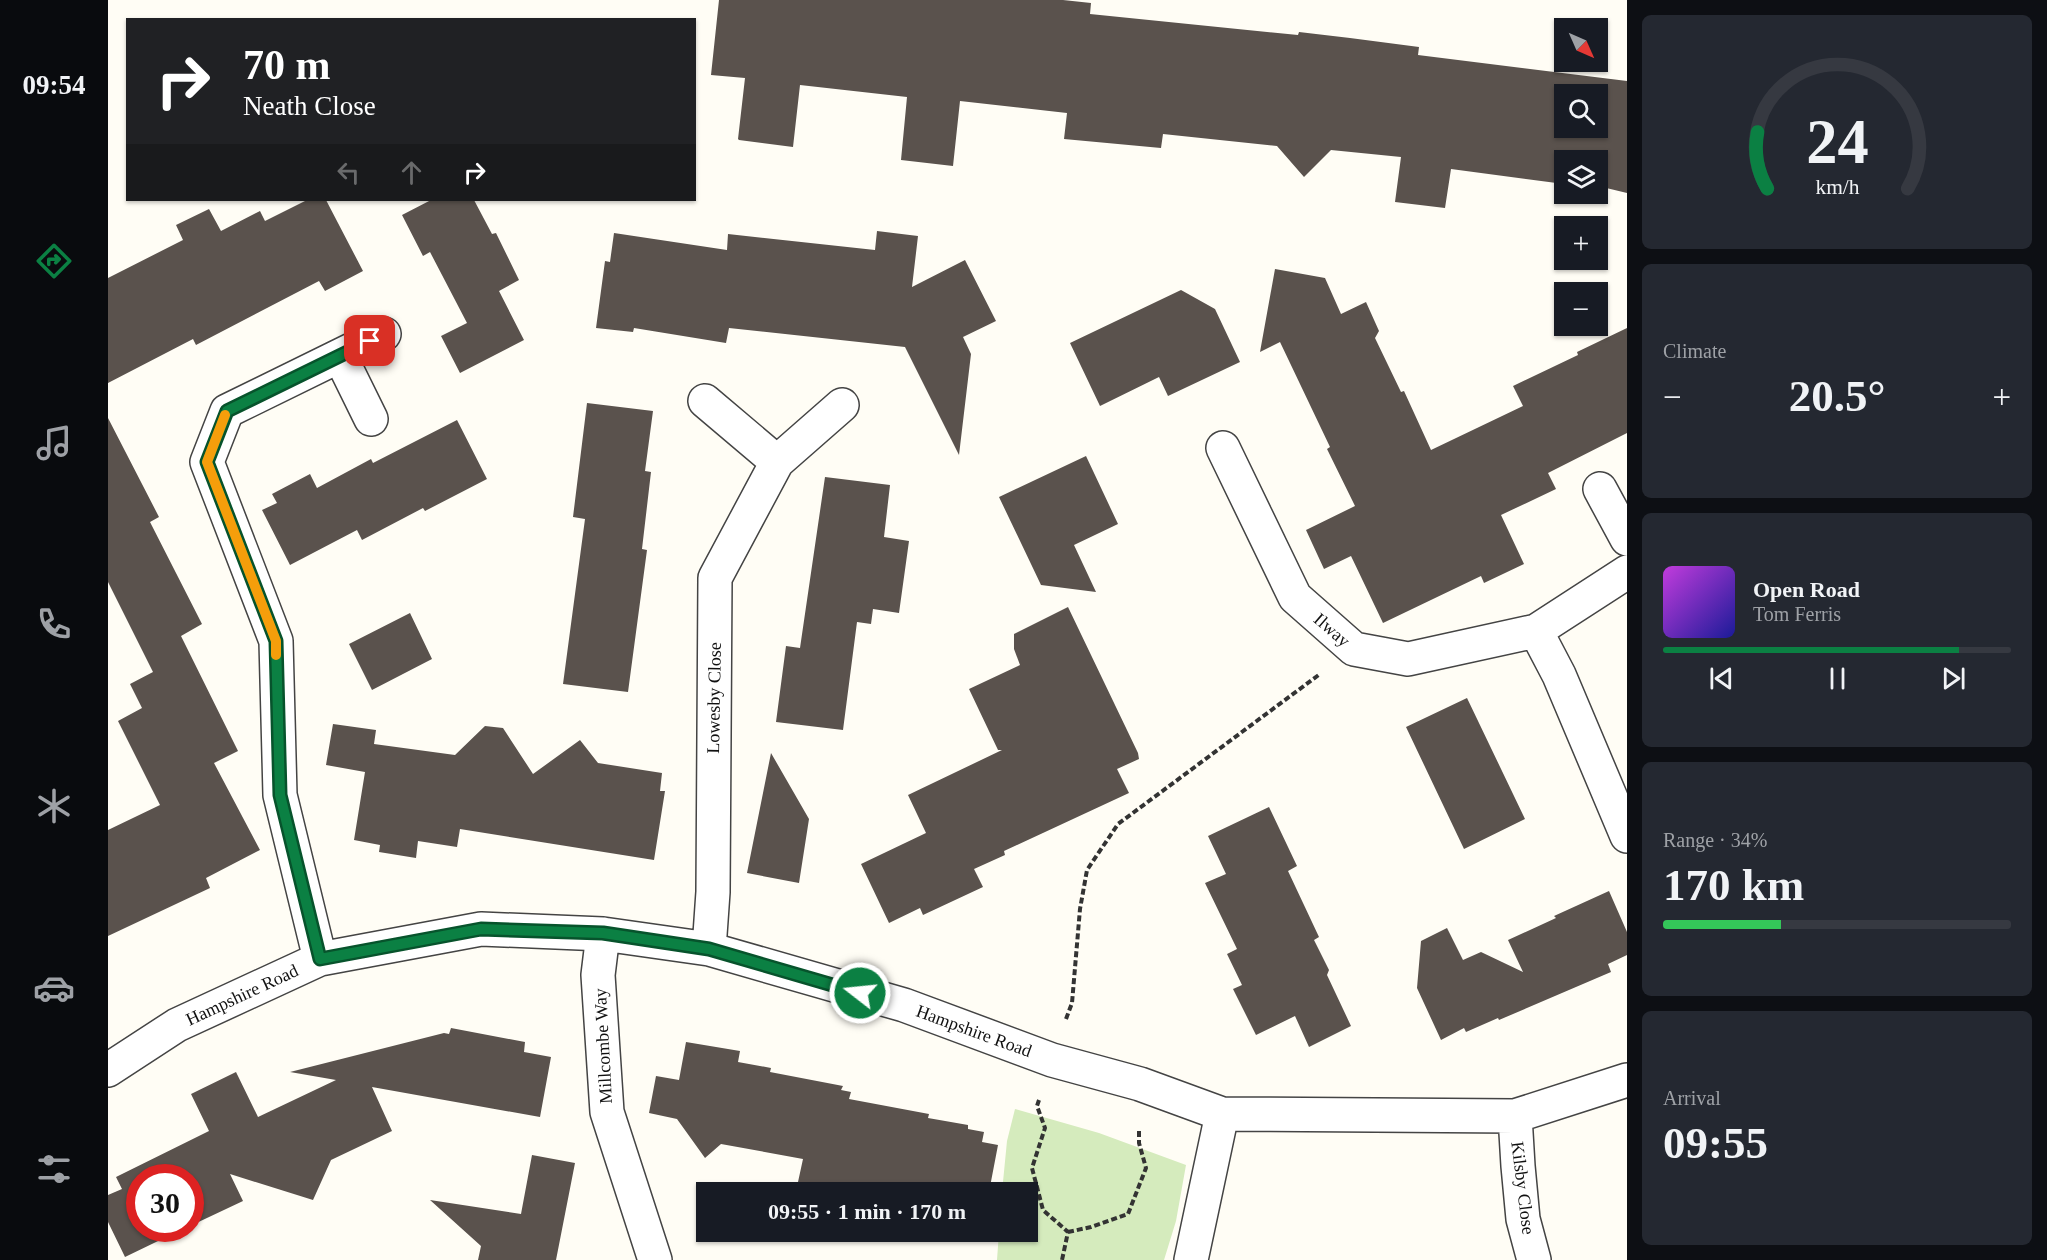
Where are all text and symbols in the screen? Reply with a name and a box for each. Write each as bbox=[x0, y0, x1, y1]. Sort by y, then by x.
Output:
north arrow bbox=[1554, 18, 1608, 72]
map controls bbox=[1554, 18, 1608, 336]
icon: right bbox=[144, 42, 222, 120]
text: 70 m bbox=[243, 42, 331, 88]
text: 09:54 bbox=[23, 70, 86, 100]
button: search bbox=[1554, 84, 1608, 138]
text: Neath Close bbox=[243, 91, 376, 121]
text: 24 bbox=[1806, 107, 1868, 176]
button: layers bbox=[1554, 150, 1608, 204]
icon: left bbox=[332, 156, 365, 189]
icon: ahead bbox=[395, 156, 428, 189]
icon: right bbox=[458, 156, 491, 189]
text: km/h bbox=[1815, 175, 1859, 199]
button: + bbox=[1554, 216, 1608, 270]
icon: directions bbox=[33, 240, 75, 282]
button: − bbox=[1554, 282, 1608, 336]
pin bbox=[344, 315, 395, 366]
icon: arrive bbox=[353, 324, 386, 357]
text: Climate bbox=[1663, 340, 1726, 362]
text: 20.5° bbox=[1789, 371, 1885, 421]
text: − bbox=[1663, 379, 1682, 415]
text: + bbox=[1992, 379, 2011, 415]
icon: music bbox=[33, 422, 75, 464]
text: Open Road bbox=[1753, 577, 1860, 602]
icon: phone bbox=[33, 603, 75, 645]
text: Tom Ferris bbox=[1753, 603, 1841, 625]
street label: Ilway bbox=[1310, 609, 1354, 651]
street label: Lowesby Close bbox=[703, 642, 725, 754]
icon: previous bbox=[1705, 662, 1738, 695]
icon: pause bbox=[1821, 662, 1854, 695]
icon: next bbox=[1937, 662, 1970, 695]
icon: climate bbox=[33, 785, 75, 827]
text: Range · 34% bbox=[1663, 829, 1767, 851]
text: 170 km bbox=[1663, 860, 1804, 910]
street label: Hampshire Road bbox=[183, 960, 301, 1030]
position arrow bbox=[828, 961, 892, 1025]
icon: car bbox=[33, 967, 75, 1009]
street label: Millcombe Way bbox=[590, 988, 616, 1104]
street label: Hampshire Road bbox=[914, 1001, 1034, 1061]
text: Arrival bbox=[1663, 1087, 1721, 1109]
text: 09:55 bbox=[1663, 1118, 1768, 1168]
street label: Kilsby Close bbox=[1507, 1140, 1539, 1236]
icon: filters bbox=[33, 1148, 75, 1190]
speed limit sign: 30 bbox=[126, 1164, 204, 1242]
text: 09:55 · 1 min · 170 m bbox=[768, 1199, 966, 1224]

